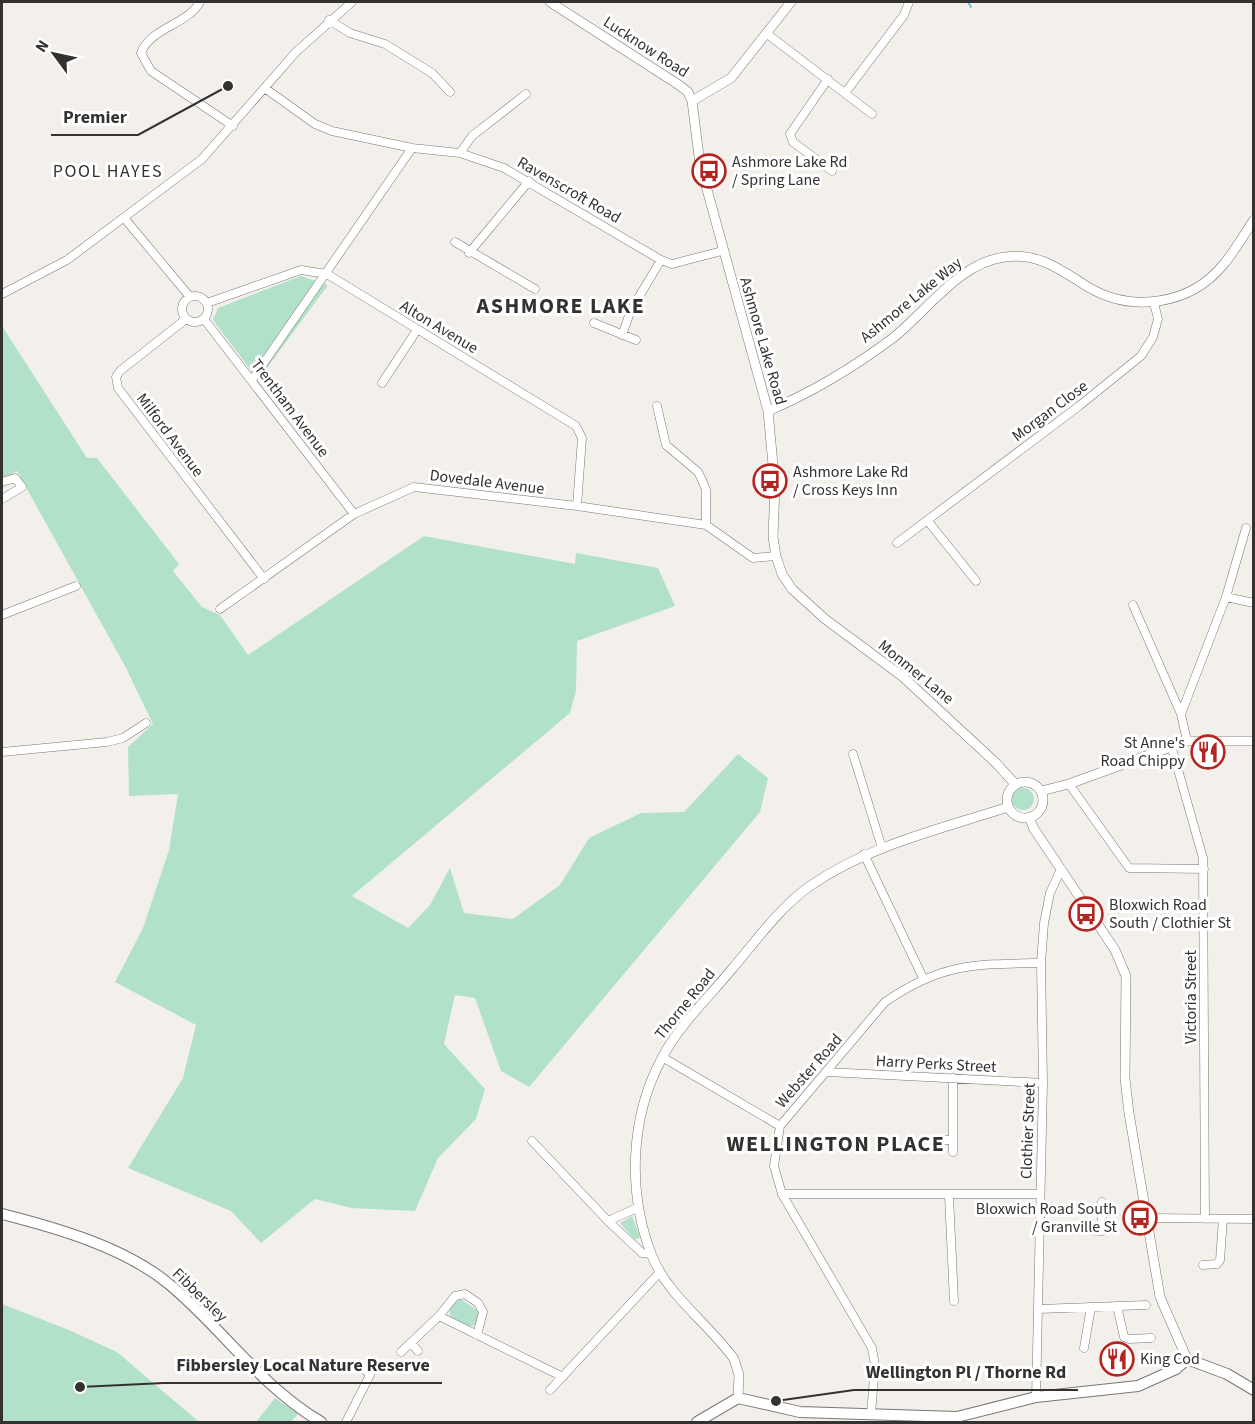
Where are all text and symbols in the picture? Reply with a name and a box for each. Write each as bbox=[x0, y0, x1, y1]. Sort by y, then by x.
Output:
street label: Lucknow Road bbox=[599, 11, 693, 83]
north arrow bbox=[24, 24, 84, 84]
text: N bbox=[30, 36, 54, 57]
callout: Premier bbox=[51, 99, 138, 135]
text: Premier bbox=[63, 105, 128, 130]
street label: Ravenscroft Road bbox=[513, 151, 625, 229]
place label: Ashmore Lake Rd / Spring Lane bbox=[732, 151, 847, 191]
bus stop icon: Ashmore Lake Rd / Spring Lane bbox=[691, 153, 727, 189]
district label: POOL HAYES bbox=[53, 159, 163, 184]
street label: Ashmore Lake Way bbox=[855, 252, 967, 348]
street label: Ashmore Lake Road bbox=[734, 275, 792, 407]
district label: ASHMORE LAKE bbox=[476, 290, 645, 322]
street label: Alton Avenue bbox=[396, 295, 482, 359]
street label: Trentham Avenue bbox=[246, 354, 334, 462]
street label: Morgan Close bbox=[1007, 375, 1093, 447]
street label: Milford Avenue bbox=[131, 389, 209, 481]
place label: Ashmore Lake Rd / Cross Keys Inn bbox=[793, 461, 908, 501]
bus stop icon: Ashmore Lake Rd / Cross Keys Inn bbox=[752, 463, 788, 499]
street label: Dovedale Avenue bbox=[428, 464, 546, 500]
street label: Monmer Lane bbox=[874, 635, 959, 709]
place label: St Anne's Road Chippy bbox=[1101, 732, 1186, 772]
restaurant icon: St Anne's Road Chippy bbox=[1190, 734, 1226, 770]
place label: Bloxwich Road South / Clothier St bbox=[1109, 894, 1232, 934]
bus stop icon: Bloxwich Road South / Clothier St bbox=[1068, 896, 1104, 932]
street label: Victoria Street bbox=[1180, 949, 1202, 1044]
street label: Thorne Road bbox=[649, 964, 721, 1044]
street label: Webster Road bbox=[771, 1029, 847, 1113]
street label: Harry Perks Street bbox=[875, 1050, 997, 1078]
street label: Clothier Street bbox=[1015, 1082, 1041, 1180]
district label: WELLINGTON PLACE bbox=[727, 1128, 945, 1160]
place label: Bloxwich Road South / Granville St bbox=[976, 1198, 1118, 1238]
bus stop icon: Bloxwich Road South / Granville St bbox=[1122, 1200, 1158, 1236]
street label: Fibbersley bbox=[167, 1263, 233, 1327]
restaurant icon: King Cod bbox=[1099, 1341, 1135, 1377]
callout: Fibbersley Local Nature Reserve bbox=[164, 1347, 442, 1383]
place label: King Cod bbox=[1140, 1348, 1200, 1370]
text: Fibbersley Local Nature Reserve bbox=[176, 1353, 430, 1378]
callout: Wellington Pl / Thorne Rd bbox=[854, 1354, 1078, 1390]
text: Wellington Pl / Thorne Rd bbox=[866, 1360, 1066, 1385]

